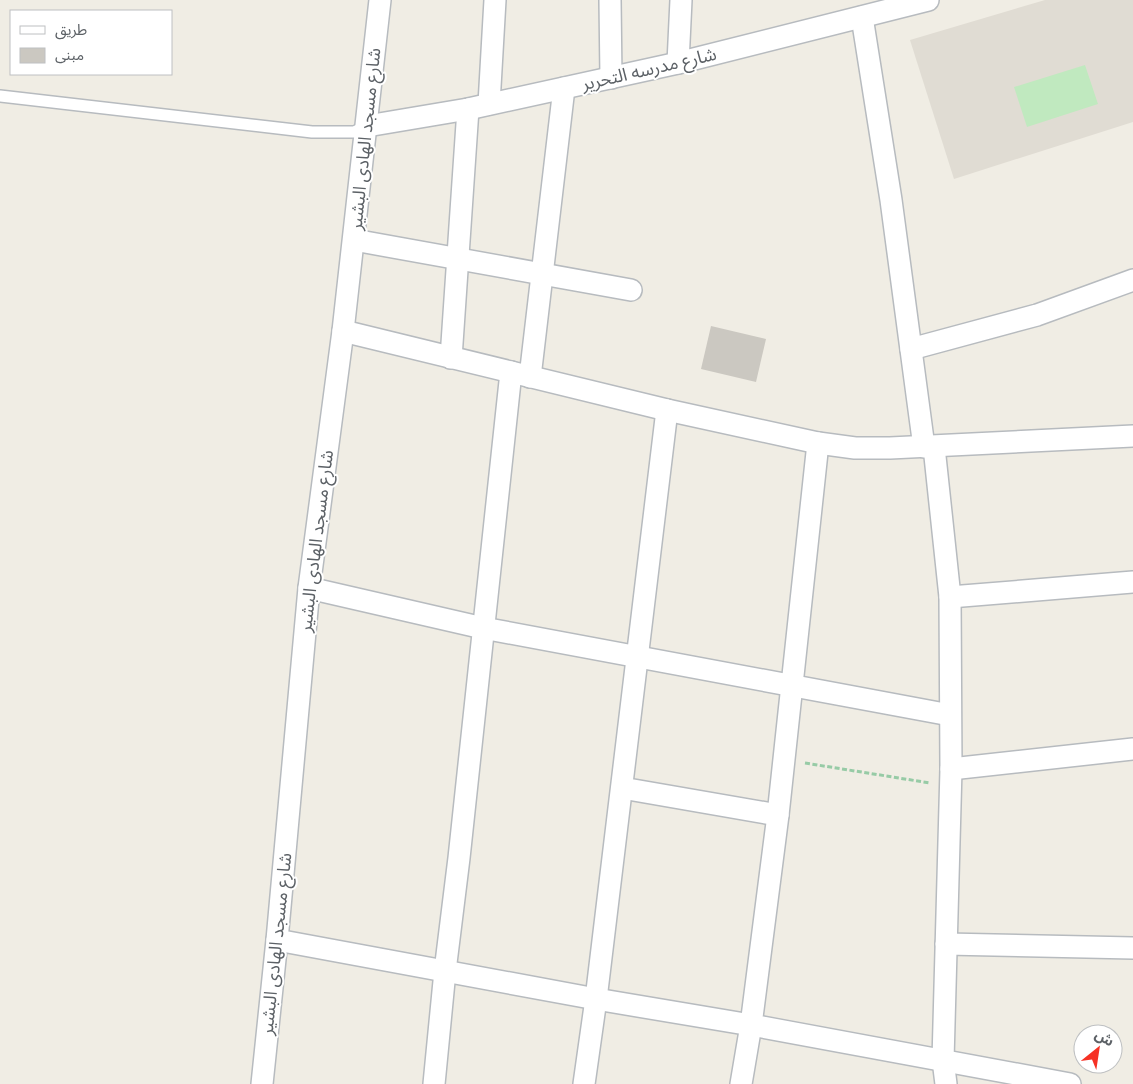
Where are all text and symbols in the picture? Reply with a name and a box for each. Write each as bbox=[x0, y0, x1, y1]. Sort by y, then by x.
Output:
legend bbox=[10, 10, 172, 75]
text: طريق bbox=[55, 21, 87, 40]
street label: شارع مدرسه التحرير bbox=[578, 43, 719, 98]
text: مبنى bbox=[55, 46, 84, 64]
street label: شارع مسجد الهادى البشير bbox=[344, 47, 389, 233]
street label: شارع مسجد الهادى البشير bbox=[294, 449, 341, 635]
street label: شارع مسجد الهادى البشير bbox=[255, 852, 300, 1038]
north arrow bbox=[1073, 1024, 1123, 1074]
text: ش bbox=[1092, 1026, 1117, 1050]

